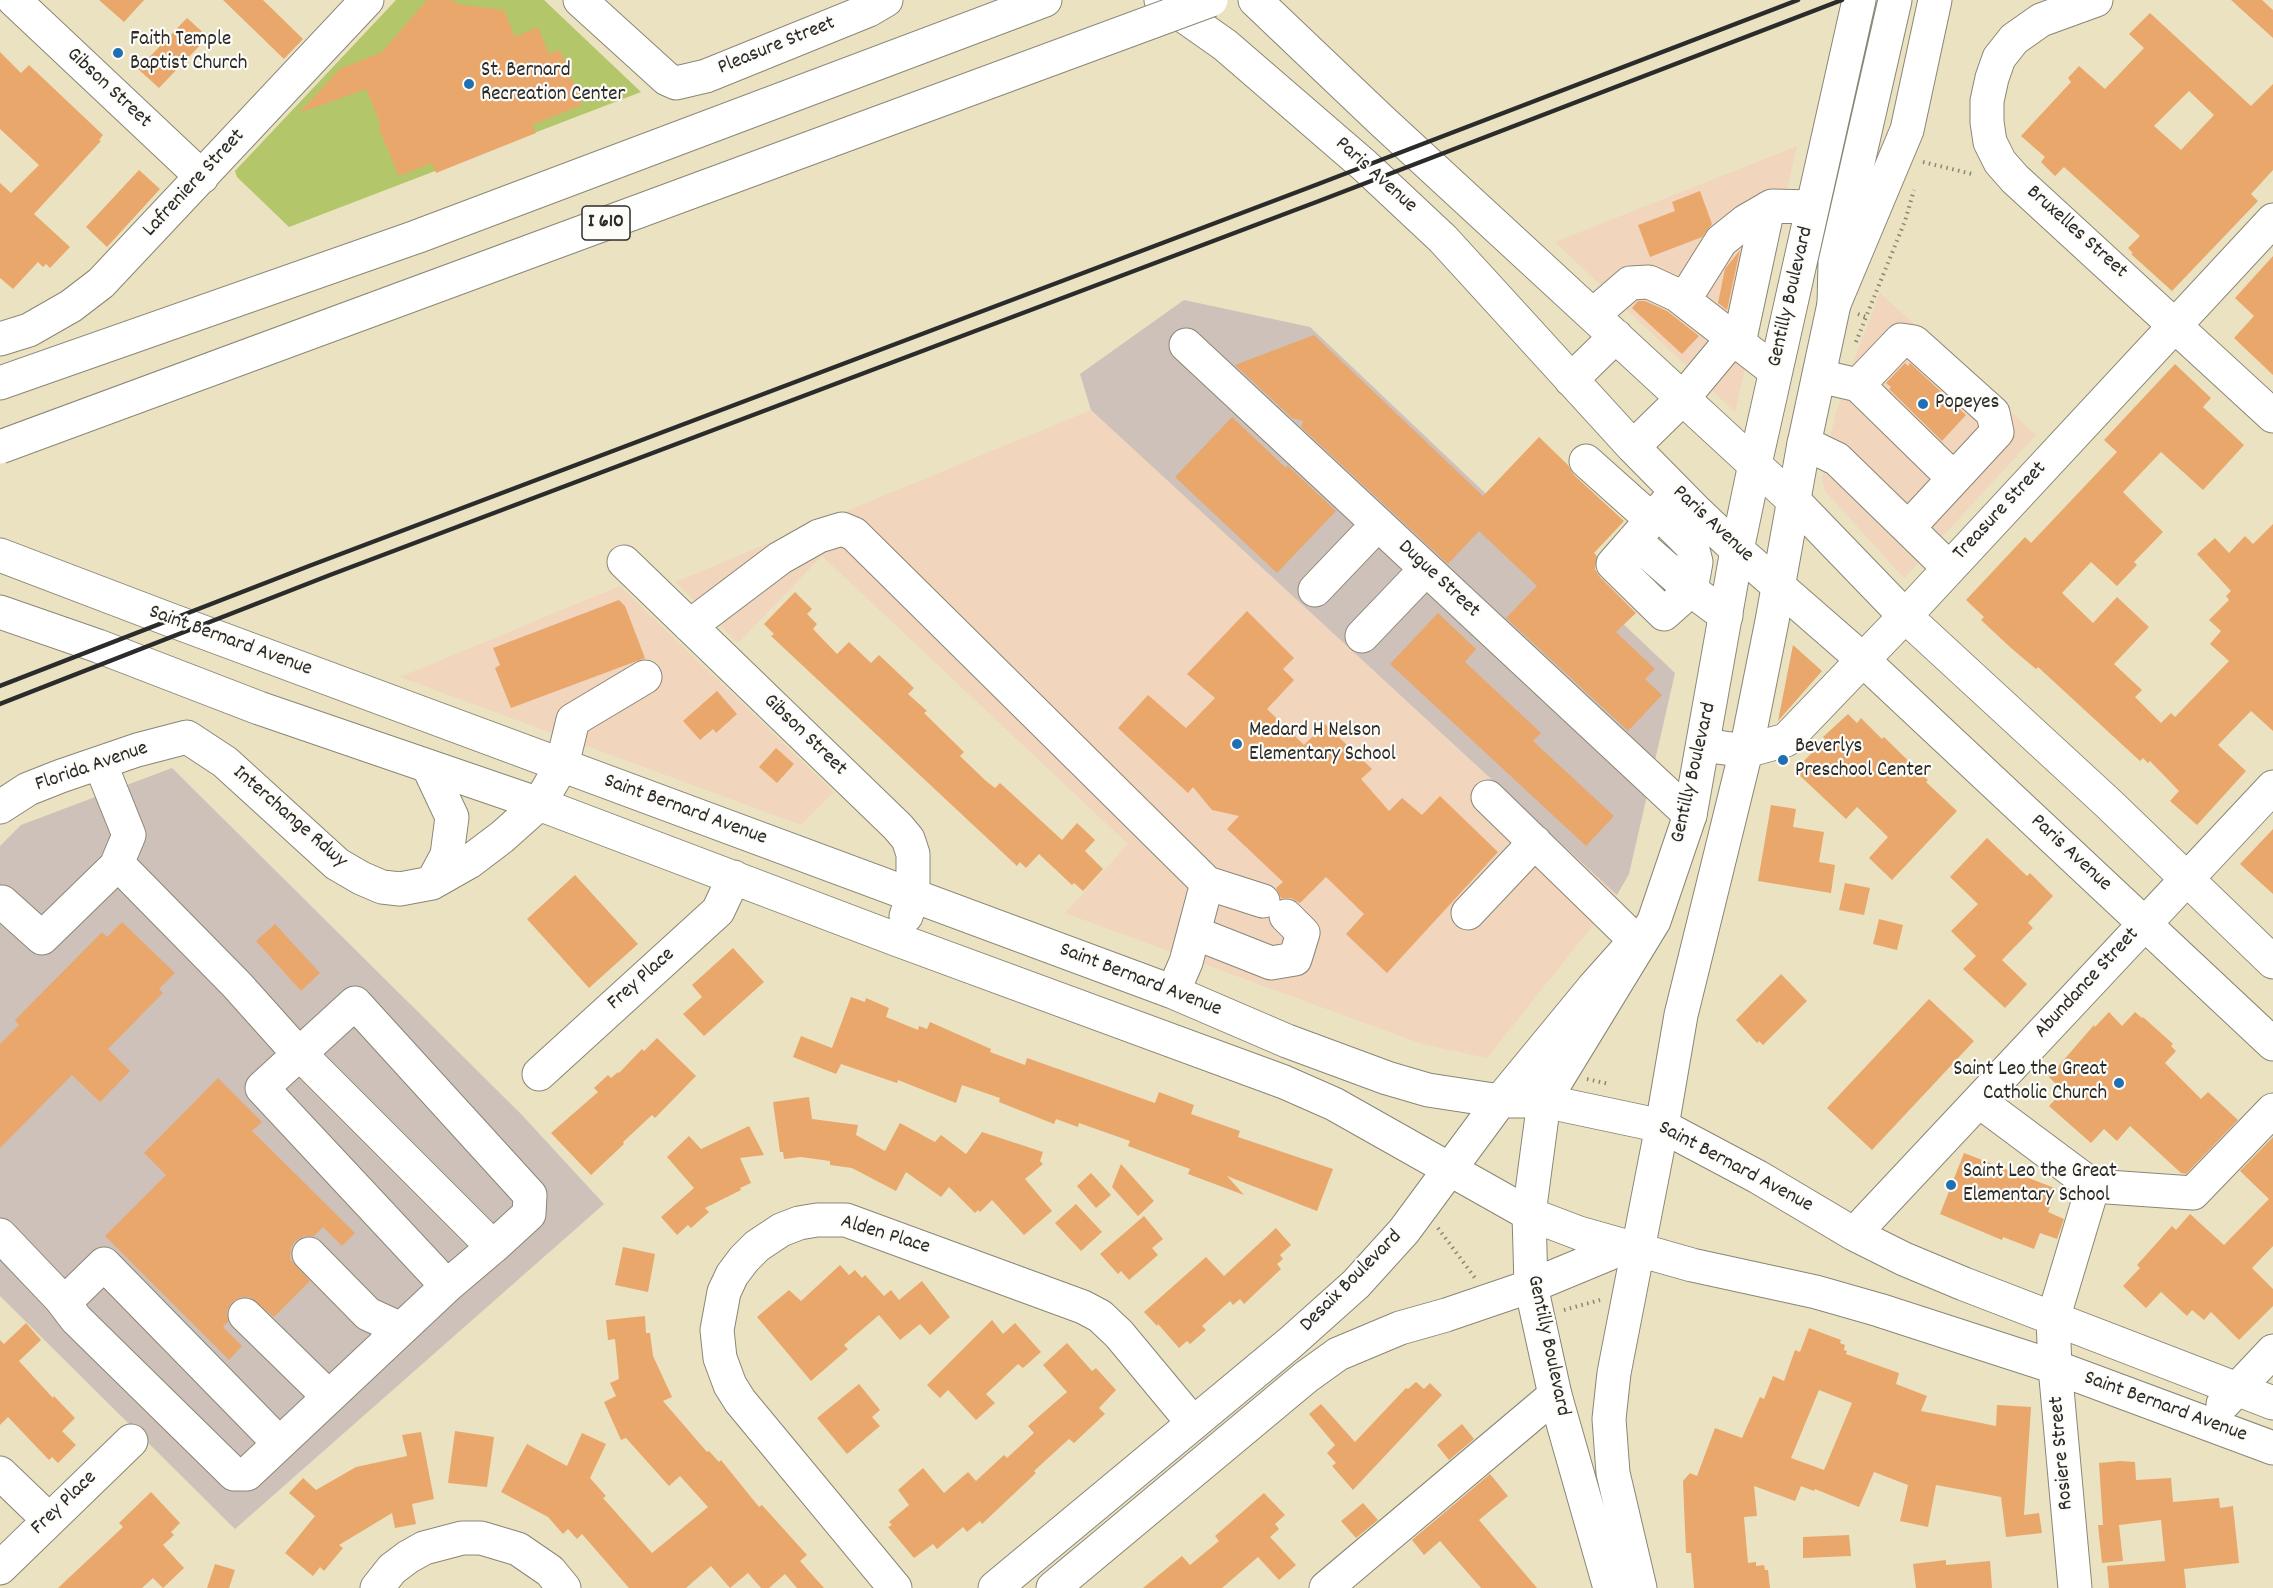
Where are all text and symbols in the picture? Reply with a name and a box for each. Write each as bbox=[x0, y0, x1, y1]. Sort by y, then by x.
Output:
street label: Pleasure Street bbox=[715, 12, 839, 82]
place label: Faith Temple Baptist Church bbox=[130, 28, 247, 78]
street label: Gibson Street bbox=[60, 43, 156, 135]
marker: Faith Temple Baptist Church bbox=[111, 46, 125, 60]
place label: St. Bernard Recreation Center bbox=[481, 59, 625, 109]
marker: St. Bernard Recreation Center bbox=[462, 77, 476, 91]
street label: Lafreniere Street bbox=[139, 125, 251, 243]
street label: Paris Avenue bbox=[1329, 132, 1421, 220]
street label: Bruxelles Street bbox=[2020, 181, 2132, 285]
road number: I 610 bbox=[582, 206, 630, 240]
street label: Gentilly Boulevard bbox=[1764, 224, 1820, 370]
place label: Popeyes bbox=[1935, 391, 1999, 417]
marker: Popeyes bbox=[1916, 397, 1930, 411]
street label: Treasure Street bbox=[1949, 457, 2053, 567]
street label: Paris Avenue bbox=[1666, 481, 1758, 569]
street label: Dugue Street bbox=[1392, 536, 1484, 624]
street label: Saint Bernard Avenue bbox=[145, 601, 315, 683]
street label: Gibson Street bbox=[757, 690, 851, 782]
street label: Gentilly Boulevard bbox=[1667, 700, 1723, 846]
place label: Medard H Nelson Elementary School bbox=[1249, 719, 1396, 769]
place label: Beverlys Preschool Center bbox=[1795, 735, 1931, 785]
street label: Florida Avenue bbox=[32, 737, 152, 799]
marker: Medard H Nelson Elementary School bbox=[1230, 737, 1244, 751]
marker: Beverlys Preschool Center bbox=[1776, 753, 1790, 767]
street label: Interchange Rdwy bbox=[226, 761, 352, 875]
street label: Saint Bernard Avenue bbox=[600, 770, 770, 852]
street label: Paris Avenue bbox=[2024, 810, 2116, 898]
street label: Abundance Street bbox=[2030, 923, 2146, 1045]
street label: Saint Bernard Avenue bbox=[1055, 938, 1225, 1024]
street label: Frey Place bbox=[603, 943, 681, 1017]
place label: Saint Leo the Great Catholic Church bbox=[1953, 1058, 2107, 1108]
marker: Saint Leo the Great Catholic Church bbox=[2112, 1076, 2126, 1090]
street label: Saint Bernard Avenue bbox=[1653, 1117, 1817, 1219]
place label: Saint Leo the Great Elementary School bbox=[1963, 1160, 2117, 1210]
marker: Saint Leo the Great Elementary School bbox=[1944, 1178, 1958, 1192]
street label: Alden Place bbox=[837, 1210, 933, 1262]
street label: Desaix Boulevard bbox=[1296, 1226, 1408, 1338]
street label: Gentilly Boulevard bbox=[1520, 1273, 1574, 1419]
street label: Saint Bernard Avenue bbox=[2080, 1367, 2250, 1449]
street label: Rosiere Street bbox=[2045, 1395, 2081, 1511]
street label: Frey Place bbox=[27, 1467, 103, 1541]

